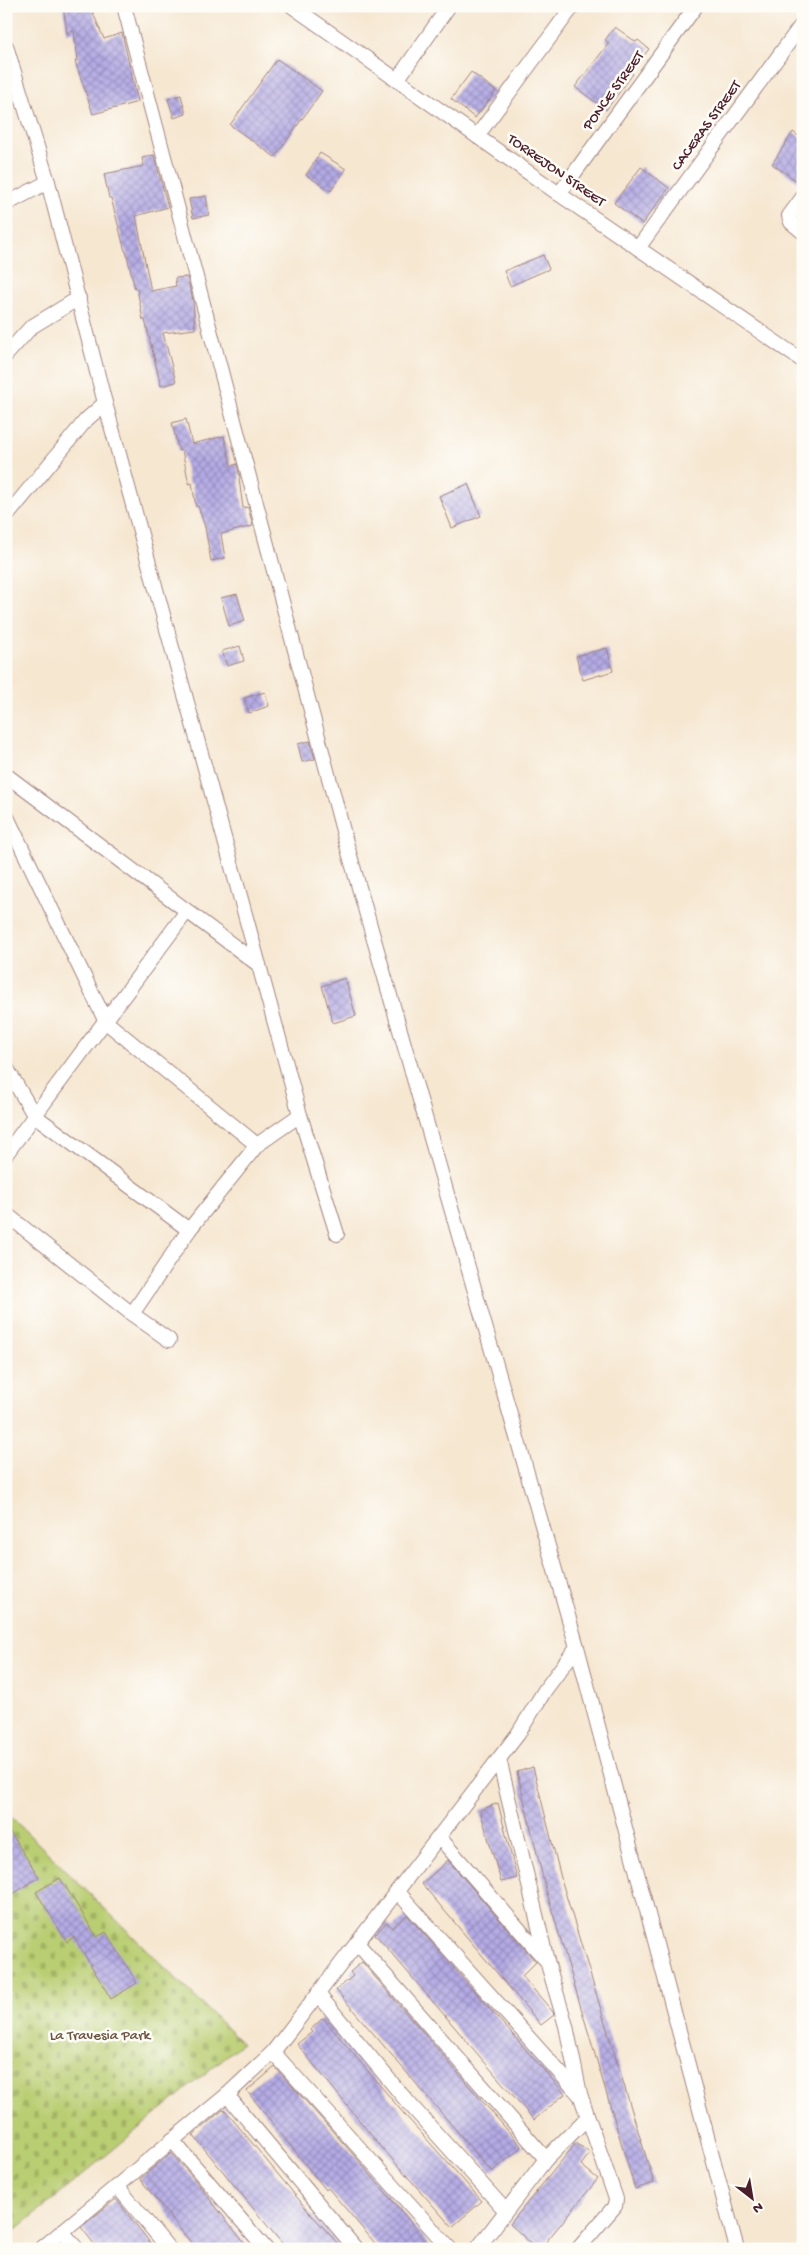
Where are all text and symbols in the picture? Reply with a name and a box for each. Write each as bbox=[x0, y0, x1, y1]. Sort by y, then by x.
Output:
street label: PONCE STREET bbox=[579, 47, 649, 135]
street label: CACERAS STREET bbox=[668, 77, 746, 174]
street label: TORREJON STREET bbox=[503, 130, 609, 212]
park label: La Travesia Park bbox=[50, 2027, 152, 2045]
north arrow bbox=[726, 2172, 776, 2222]
text: N bbox=[749, 2197, 766, 2217]

